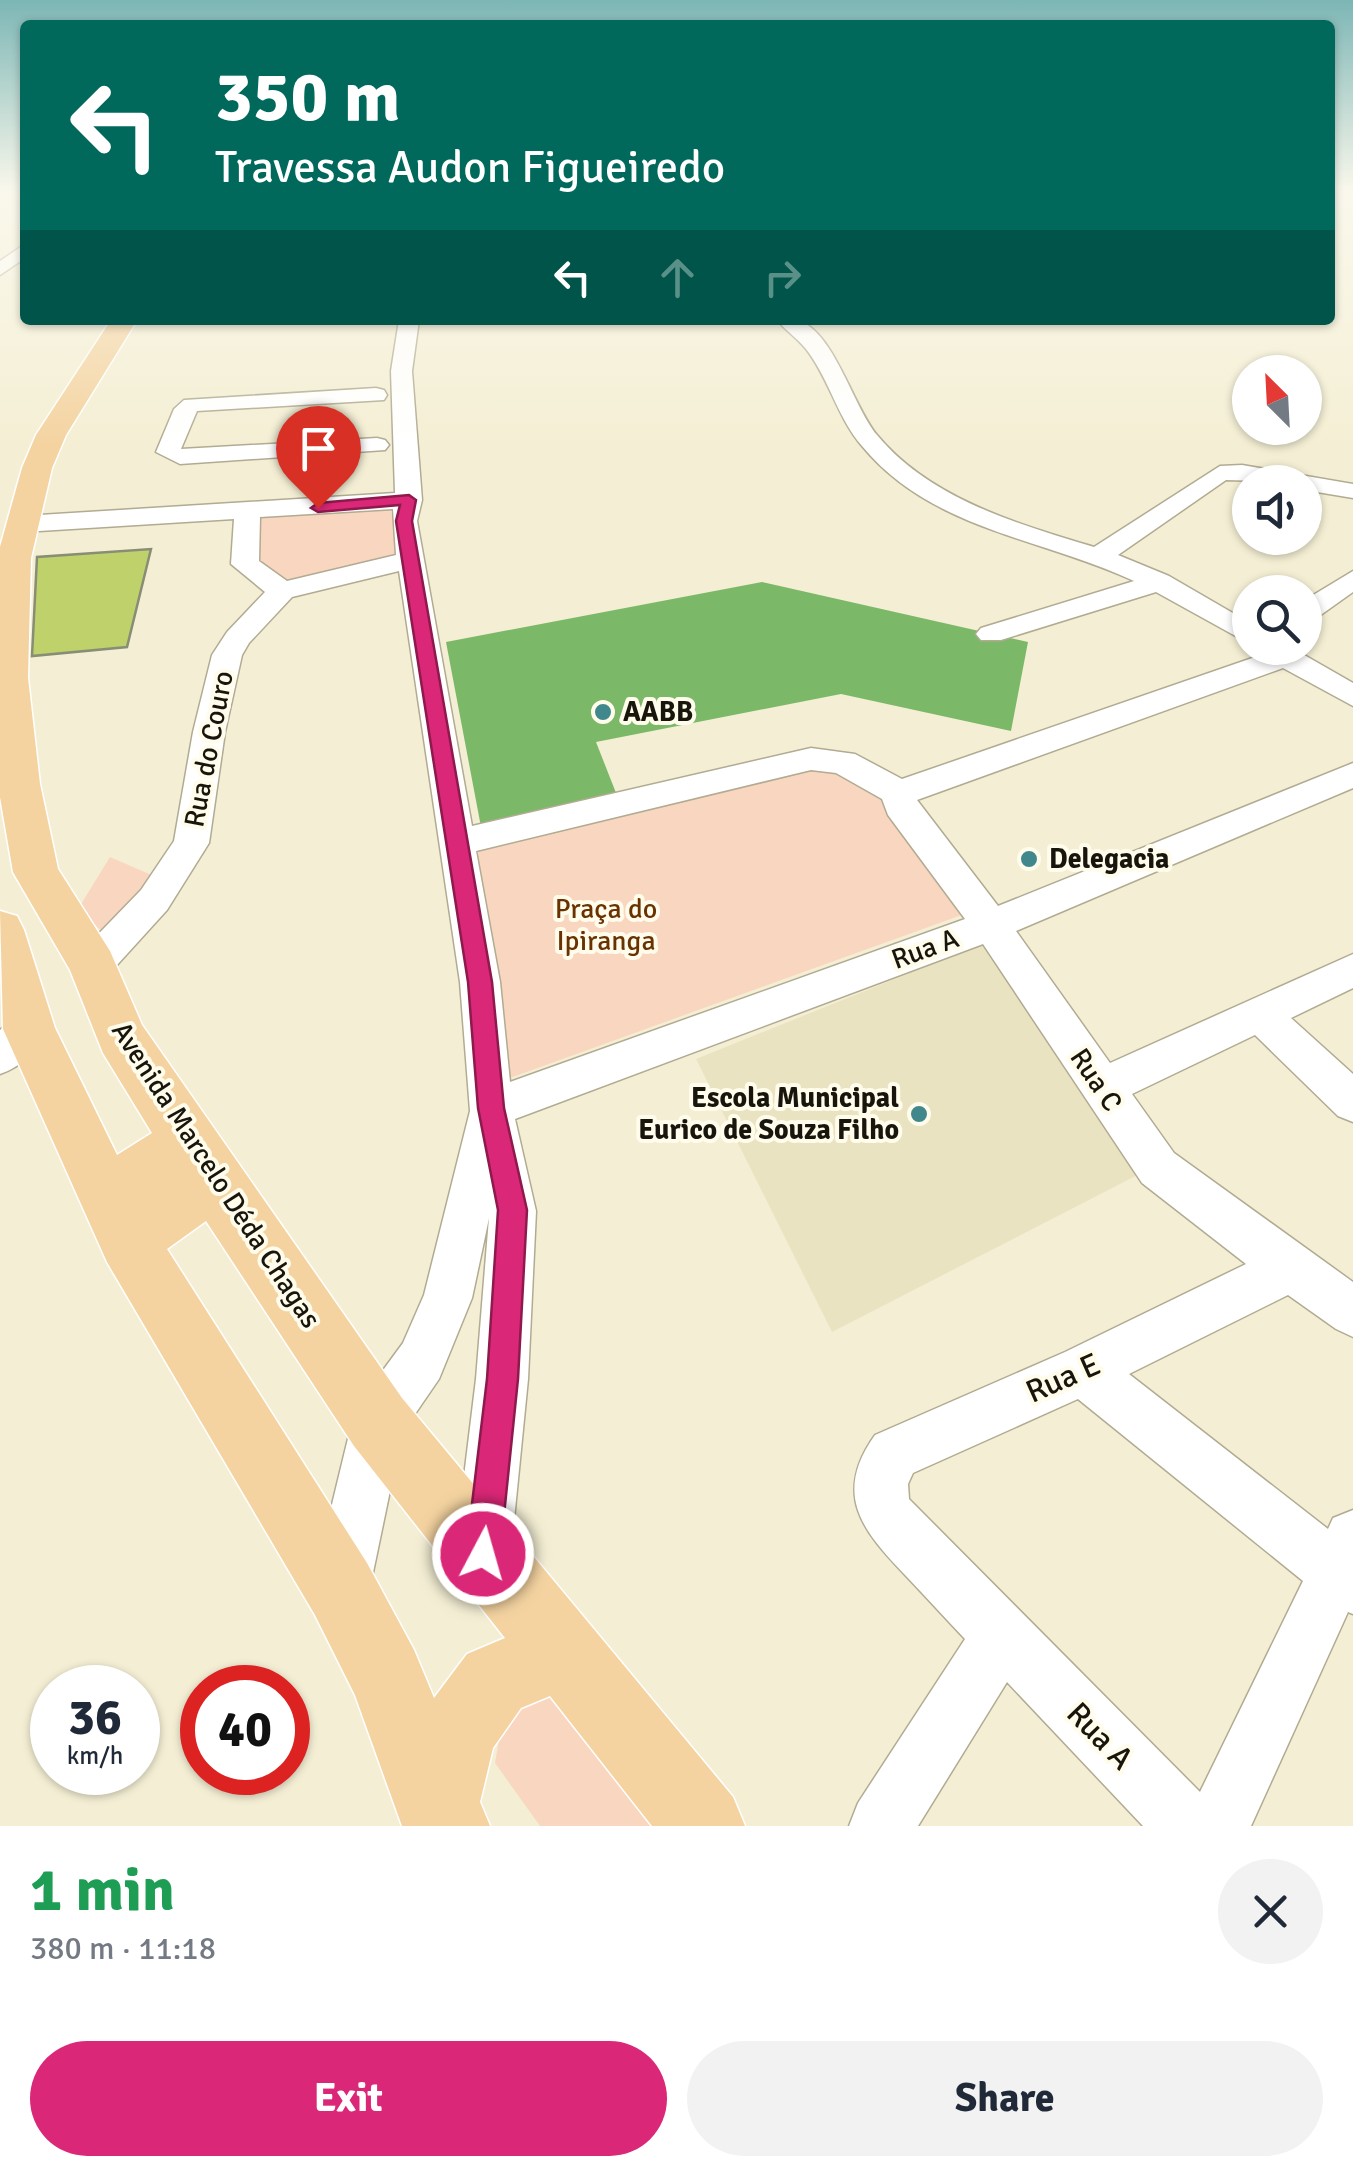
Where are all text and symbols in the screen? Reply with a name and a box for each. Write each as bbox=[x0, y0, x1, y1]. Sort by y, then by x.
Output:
text: 350 m bbox=[215, 54, 400, 140]
icon: left bbox=[50, 60, 180, 190]
text: Travessa Audon Figueiredo bbox=[215, 140, 725, 195]
icon: left bbox=[545, 250, 600, 305]
icon: ahead bbox=[650, 250, 705, 305]
icon: right bbox=[755, 250, 810, 305]
north arrow bbox=[1232, 355, 1322, 445]
map controls bbox=[1232, 355, 1322, 665]
pin bbox=[276, 406, 361, 509]
icon: arrive bbox=[291, 421, 346, 476]
button: sound bbox=[1232, 465, 1322, 555]
button: search bbox=[1232, 575, 1322, 665]
street label: Rua do Couro bbox=[177, 668, 241, 830]
place label: AABB bbox=[623, 695, 693, 729]
marker: AABB bbox=[592, 701, 614, 723]
place label: Delegacia bbox=[1049, 842, 1169, 876]
marker: Delegacia bbox=[1018, 848, 1040, 870]
park label: Praça do Ipiranga bbox=[555, 892, 657, 958]
street label: Rua A bbox=[887, 921, 963, 977]
street label: Avenida Marcelo Déda Chagas bbox=[104, 1016, 328, 1334]
street label: Rua C bbox=[1063, 1042, 1129, 1118]
place label: Escola Municipal Eurico de Souza Filho bbox=[638, 1081, 899, 1147]
marker: Escola Municipal Eurico de Souza Filho bbox=[908, 1103, 930, 1125]
street label: Rua E bbox=[1020, 1344, 1106, 1412]
position arrow bbox=[431, 1502, 535, 1606]
speed limit sign: 40 bbox=[180, 1665, 310, 1795]
text: 36 bbox=[68, 1687, 122, 1749]
street label: Rua A bbox=[1059, 1694, 1141, 1778]
text: km/h bbox=[67, 1740, 123, 1771]
text: 1 min bbox=[30, 1854, 175, 1928]
button: close bbox=[1218, 1859, 1323, 1964]
text: 380 m · 11:18 bbox=[30, 1929, 216, 1968]
button: Exit bbox=[30, 2041, 667, 2156]
button: Share bbox=[687, 2041, 1323, 2156]

